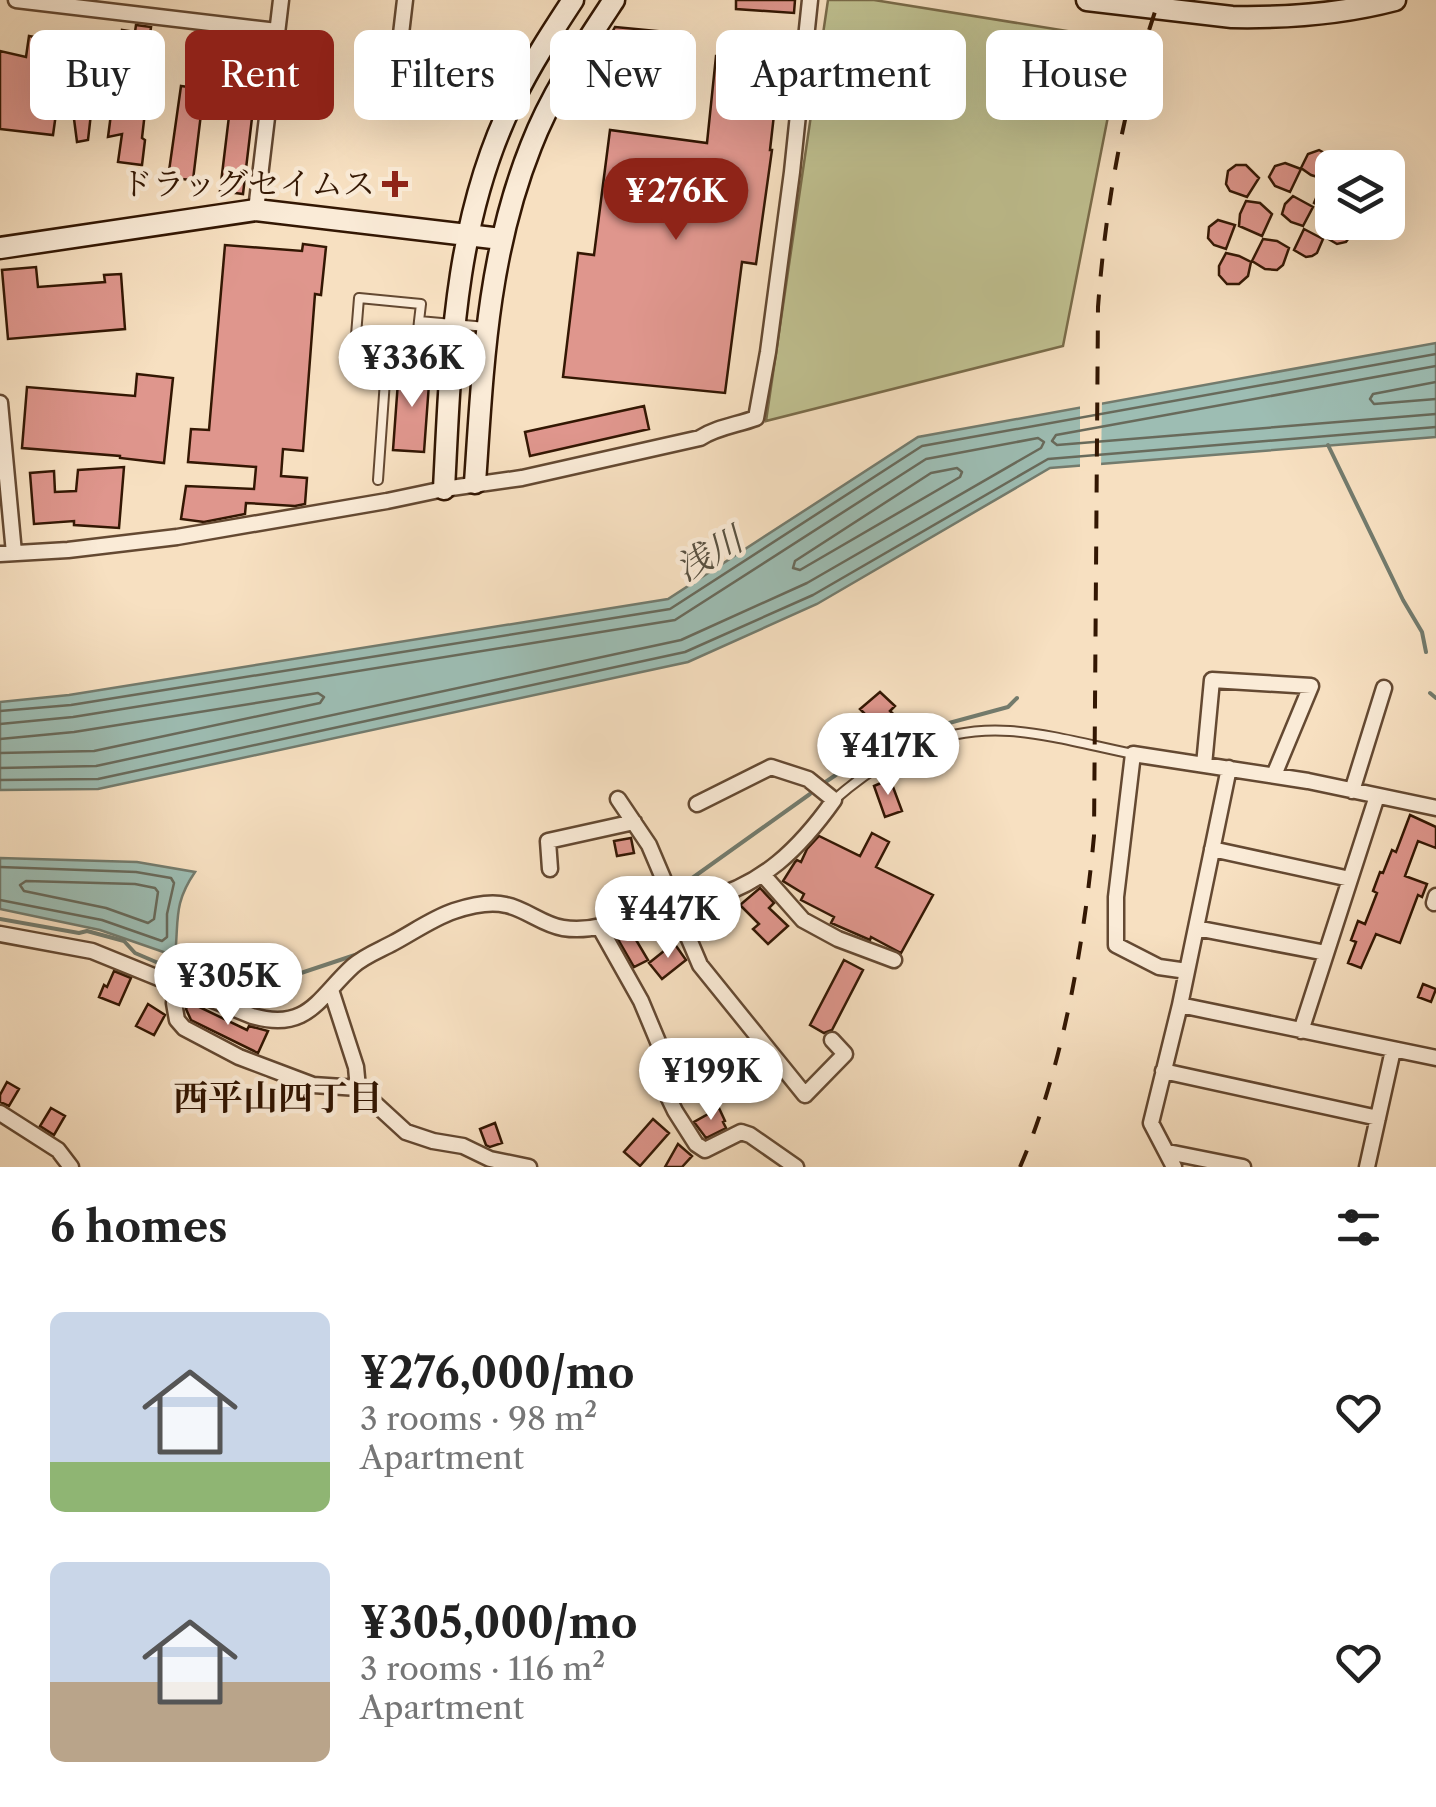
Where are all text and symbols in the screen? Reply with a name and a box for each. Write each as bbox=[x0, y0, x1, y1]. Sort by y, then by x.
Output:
chip: Buy bbox=[30, 30, 165, 120]
chip: Rent bbox=[185, 30, 334, 120]
chip: Filters bbox=[354, 30, 530, 120]
chip: New bbox=[550, 30, 696, 120]
chip: Apartment bbox=[716, 30, 966, 120]
chip: House bbox=[986, 30, 1163, 120]
map controls bbox=[1315, 150, 1405, 240]
button: layers bbox=[1315, 150, 1405, 240]
pin: ¥276K bbox=[606, 158, 746, 243]
place label: ドラッグセイムス bbox=[121, 164, 375, 203]
text: ¥276K bbox=[625, 171, 727, 210]
marker: ドラッグセイムス bbox=[384, 173, 406, 195]
pin: ¥336K bbox=[342, 325, 482, 410]
text: ¥336K bbox=[361, 338, 463, 377]
water label: 浅川 bbox=[668, 515, 753, 590]
pin: ¥417K bbox=[818, 713, 958, 798]
text: ¥417K bbox=[839, 726, 937, 765]
pin: ¥447K bbox=[598, 876, 738, 961]
text: ¥447K bbox=[617, 889, 719, 928]
pin: ¥305K bbox=[158, 943, 298, 1028]
text: ¥305K bbox=[176, 956, 280, 995]
pin: ¥199K bbox=[641, 1038, 781, 1123]
text: ¥199K bbox=[661, 1051, 761, 1090]
district label: 西平山四丁目 bbox=[173, 1076, 383, 1119]
icon: filters bbox=[1331, 1200, 1386, 1255]
text: 6 homes bbox=[50, 1201, 228, 1253]
text: ¥276,000/mo bbox=[360, 1347, 634, 1399]
icon: home bbox=[130, 1352, 250, 1472]
icon: heart bbox=[1331, 1385, 1386, 1440]
text: 3 rooms · 98 m² bbox=[360, 1399, 597, 1438]
text: Apartment bbox=[360, 1438, 524, 1477]
text: ¥305,000/mo bbox=[360, 1597, 637, 1649]
icon: home bbox=[130, 1602, 250, 1722]
icon: heart bbox=[1331, 1635, 1386, 1690]
text: 3 rooms · 116 m² bbox=[360, 1649, 605, 1688]
text: Apartment bbox=[360, 1688, 524, 1727]

